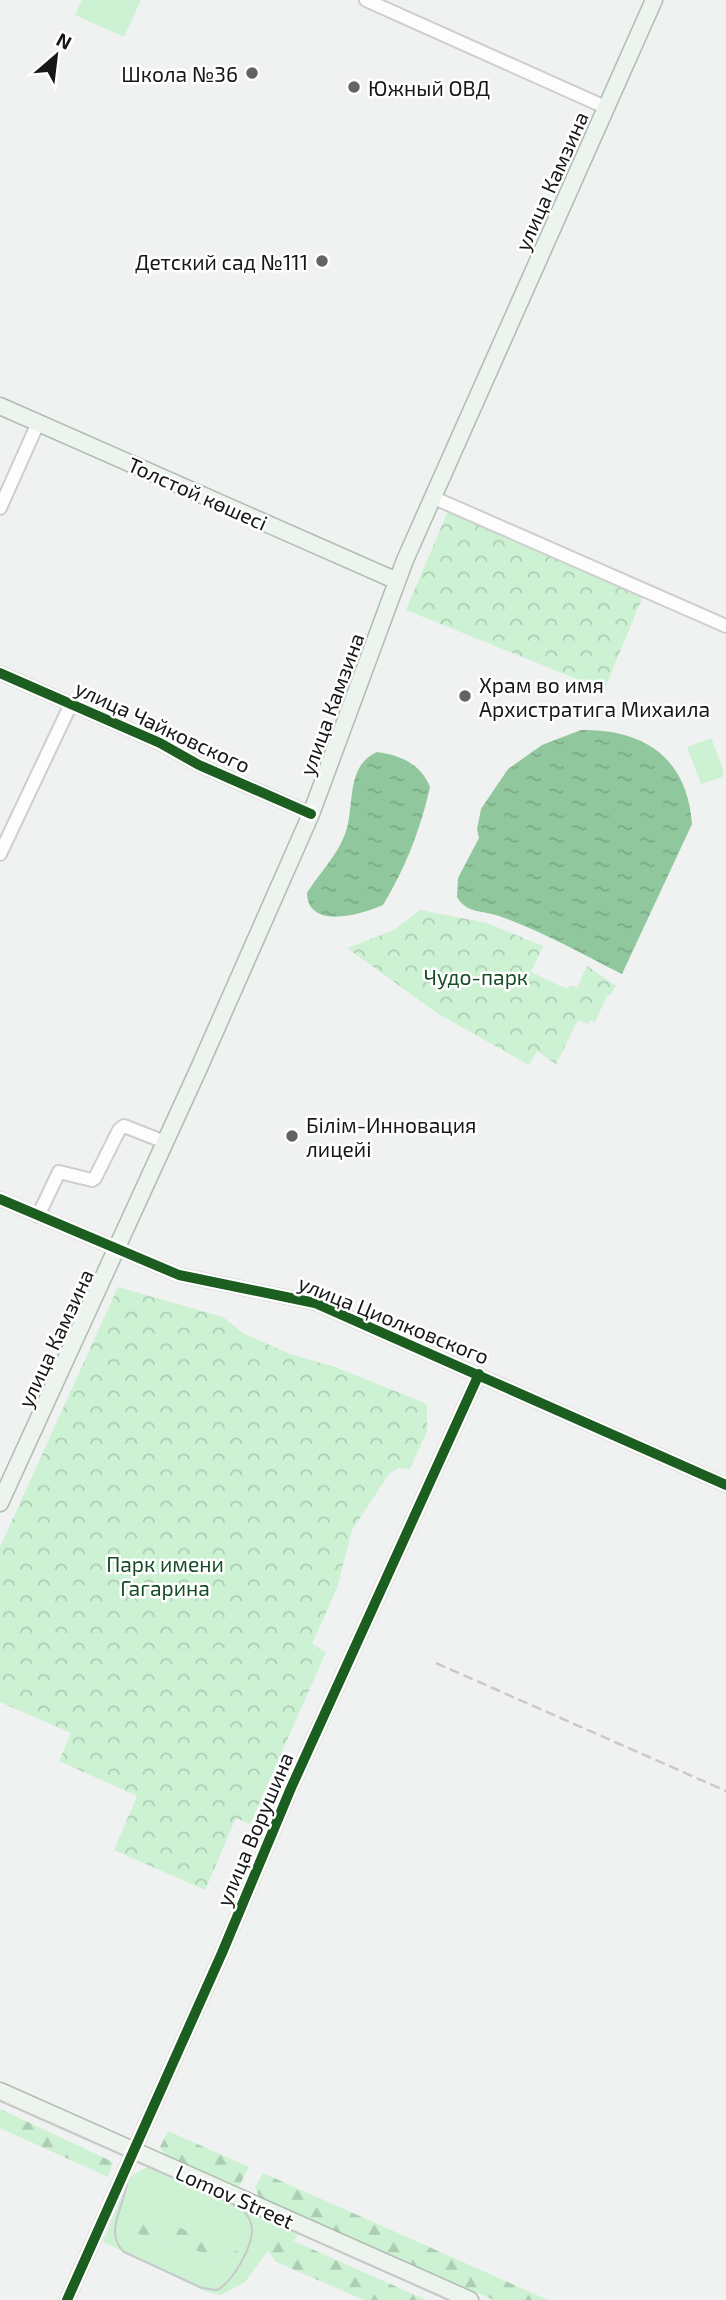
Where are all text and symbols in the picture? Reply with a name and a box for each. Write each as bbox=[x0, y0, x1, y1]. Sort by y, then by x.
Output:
north arrow bbox=[21, 21, 91, 91]
text: N bbox=[53, 27, 76, 54]
place label: Школа №36 bbox=[121, 61, 238, 86]
marker: Школа №36 bbox=[244, 65, 260, 81]
place label: Южный ОВД bbox=[368, 75, 490, 100]
marker: Южный ОВД bbox=[346, 79, 362, 95]
street label: улица Камзина bbox=[509, 107, 594, 255]
place label: Детский сад №111 bbox=[135, 249, 308, 274]
marker: Детский сад №111 bbox=[314, 253, 330, 269]
street label: Толстой көшесі bbox=[124, 451, 272, 535]
street label: улица Камзина bbox=[294, 629, 369, 779]
place label: Храм во имя Архистратига Михаила bbox=[479, 672, 710, 721]
street label: улица Чайковского bbox=[71, 674, 254, 778]
marker: Храм во имя Архистратига Михаила bbox=[457, 688, 473, 704]
park label: Чудо-парк bbox=[424, 964, 528, 990]
place label: Білім-Инновация лицейі bbox=[306, 1112, 476, 1161]
marker: Білім-Инновация лицейі bbox=[284, 1128, 300, 1144]
street label: улица Камзина bbox=[12, 1265, 99, 1412]
street label: улица Циолковского bbox=[295, 1269, 493, 1370]
park label: Парк имени Гагарина bbox=[106, 1551, 224, 1600]
street label: улица Ворушина bbox=[210, 1748, 299, 1910]
street label: Lomov Street bbox=[172, 2159, 298, 2233]

